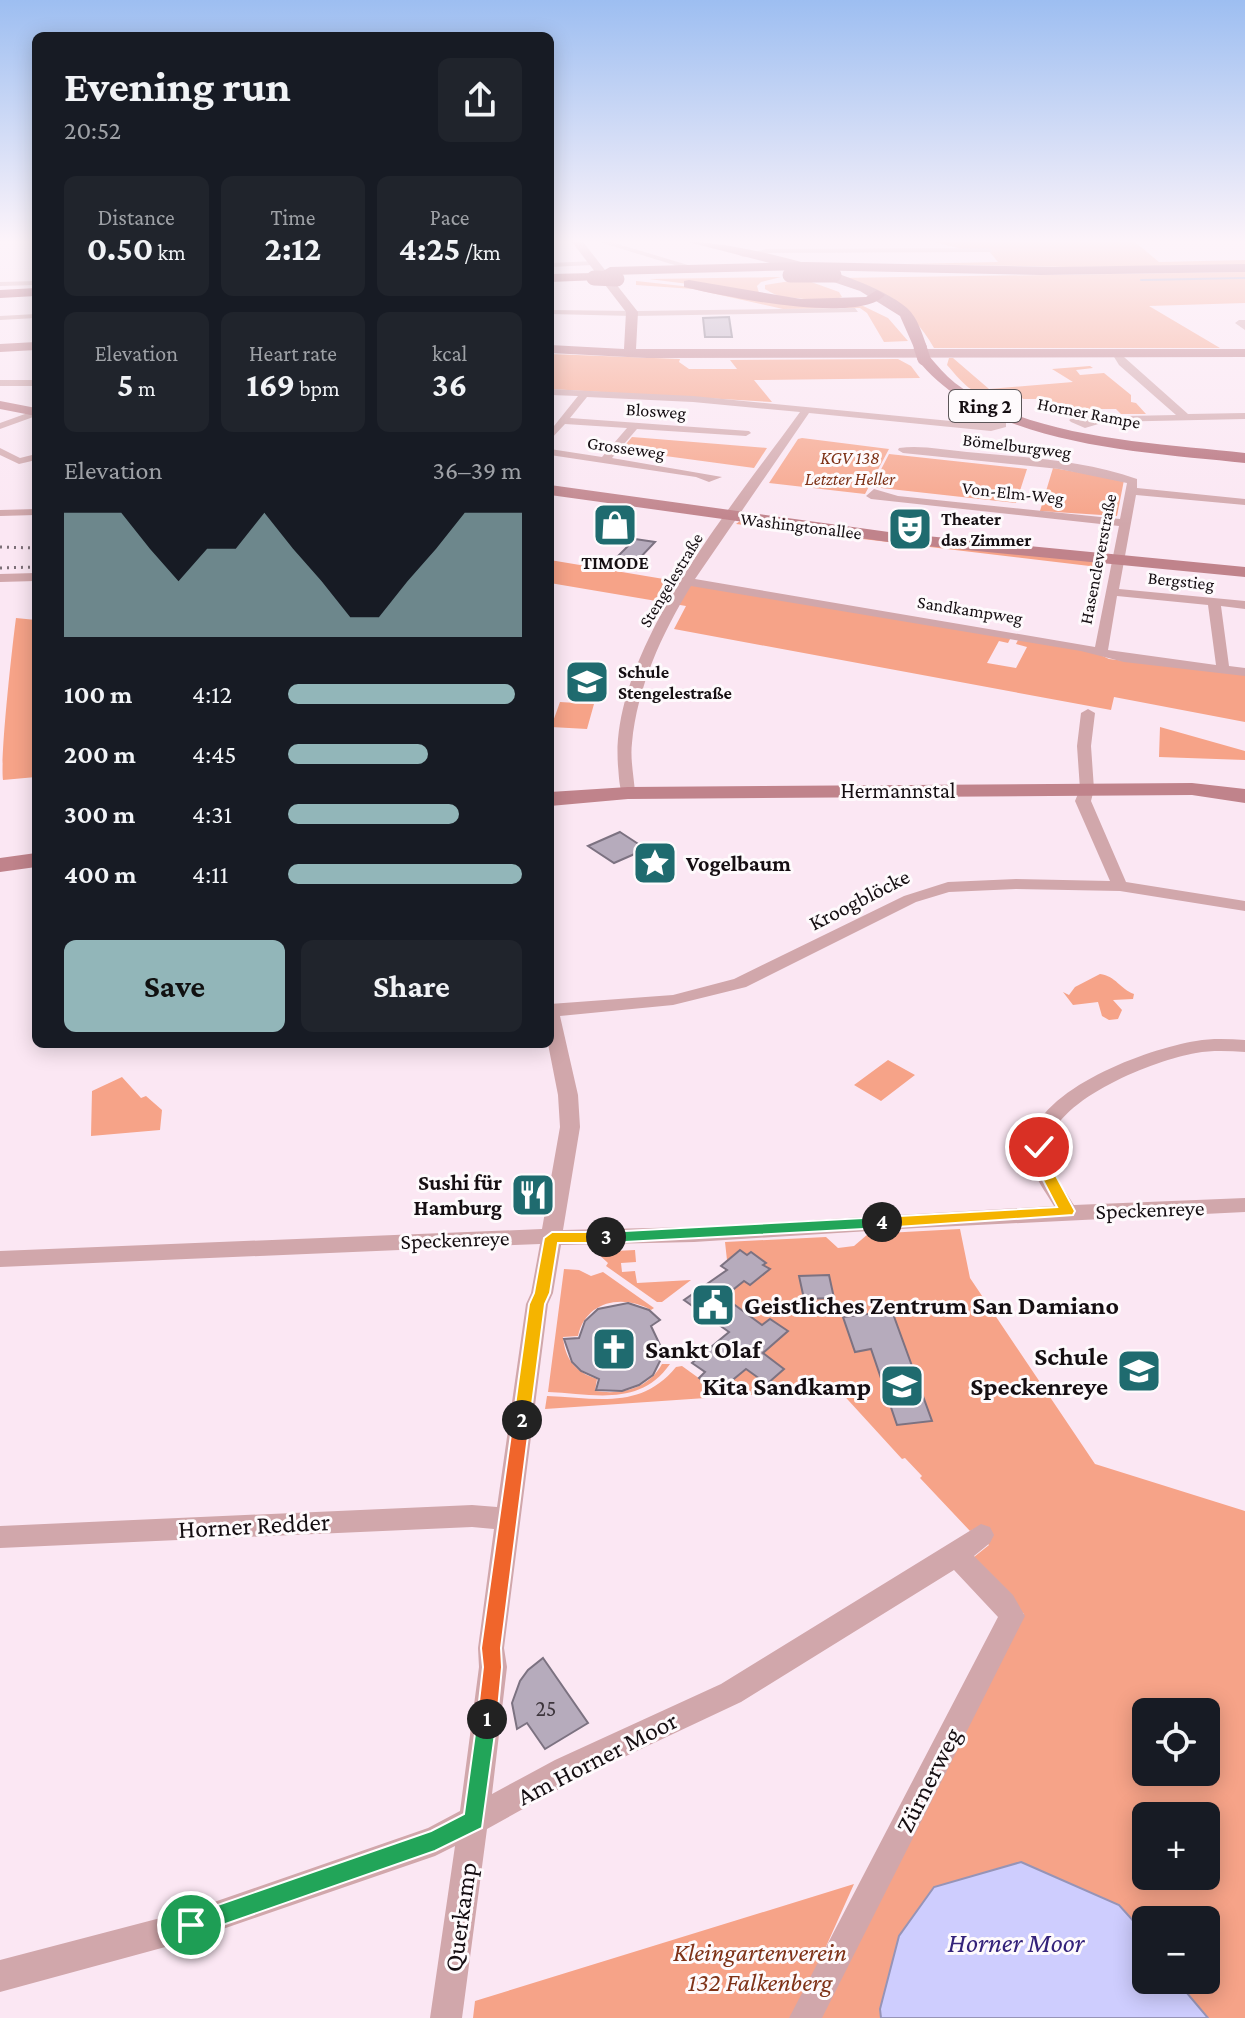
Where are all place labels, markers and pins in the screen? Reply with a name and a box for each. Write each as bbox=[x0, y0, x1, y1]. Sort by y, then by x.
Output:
shop icon: TIMODE bbox=[591, 501, 639, 549]
theatre icon: Theater das Zimmer bbox=[886, 505, 934, 553]
place label: Theater das Zimmer bbox=[941, 509, 1031, 550]
place label: TIMODE bbox=[581, 553, 649, 573]
school or university icon: Schule Stengelestraße bbox=[563, 658, 611, 706]
place label: Schule Stengelestraße bbox=[618, 662, 732, 703]
place icon: Vogelbaum bbox=[631, 839, 679, 887]
place label: Vogelbaum bbox=[685, 851, 791, 876]
pin bbox=[1005, 1113, 1073, 1181]
place label: Sushi für Hamburg bbox=[414, 1170, 502, 1220]
restaurant icon: Sushi für Hamburg bbox=[509, 1171, 557, 1219]
pin: 4 bbox=[862, 1202, 902, 1242]
pin: 3 bbox=[586, 1217, 626, 1257]
public building icon: Geistliches Zentrum San Damiano bbox=[689, 1281, 737, 1329]
place label: Geistliches Zentrum San Damiano bbox=[744, 1291, 1119, 1320]
church icon: Sankt Olaf bbox=[590, 1325, 638, 1373]
place label: Sankt Olaf bbox=[645, 1335, 762, 1364]
place label: Schule Speckenreye bbox=[970, 1342, 1108, 1401]
school or university icon: Schule Speckenreye bbox=[1115, 1347, 1163, 1395]
school or university icon: Kita Sandkamp bbox=[878, 1362, 926, 1410]
place label: Kita Sandkamp bbox=[702, 1372, 871, 1401]
pin: 2 bbox=[502, 1400, 542, 1440]
pin: 1 bbox=[467, 1699, 507, 1739]
pin bbox=[157, 1891, 225, 1959]

